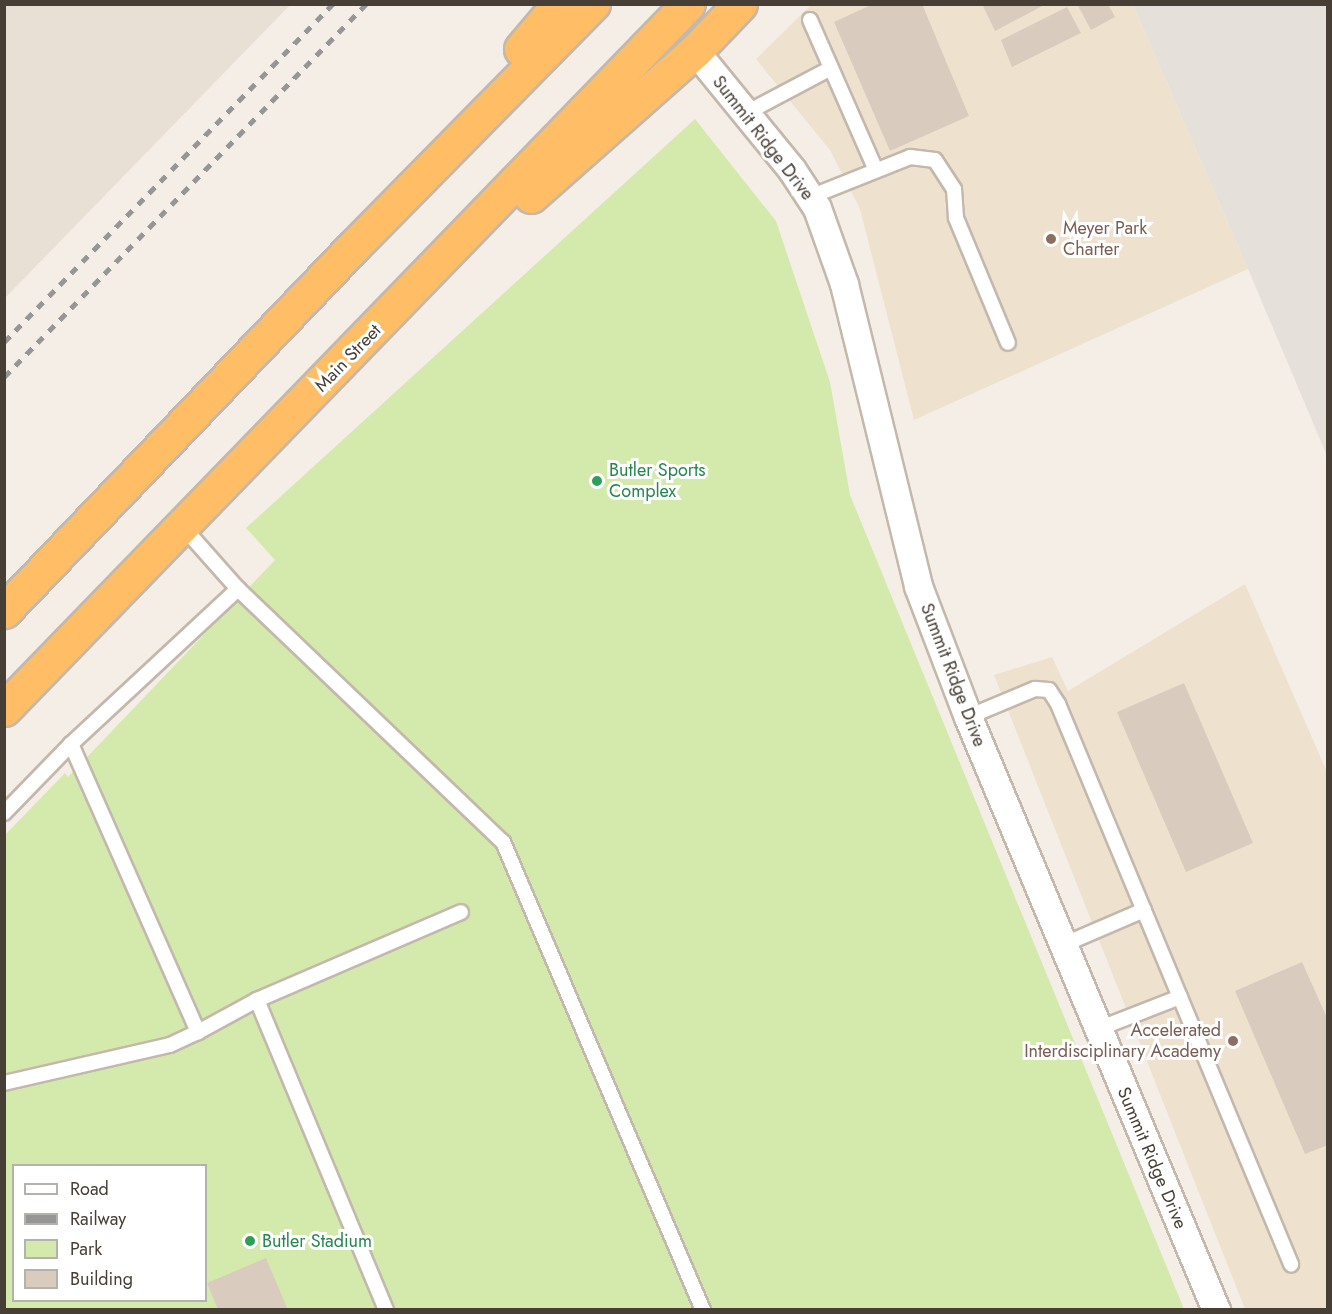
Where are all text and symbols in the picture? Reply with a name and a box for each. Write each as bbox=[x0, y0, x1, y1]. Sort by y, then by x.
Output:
street label: Summit Ridge Drive bbox=[708, 72, 818, 204]
place label: Meyer Park Charter bbox=[1063, 218, 1147, 260]
marker: Meyer Park Charter bbox=[1044, 232, 1058, 246]
street label: Main Street bbox=[310, 320, 386, 396]
place label: Butler Sports Complex bbox=[609, 460, 705, 502]
marker: Butler Sports Complex bbox=[590, 474, 604, 488]
street label: Summit Ridge Drive bbox=[916, 600, 990, 750]
place label: Accelerated Interdisciplinary Academy bbox=[1024, 1020, 1221, 1062]
marker: Accelerated Interdisciplinary Academy bbox=[1226, 1034, 1240, 1048]
street label: Summit Ridge Drive bbox=[1112, 1084, 1192, 1232]
legend bbox=[12, 1164, 207, 1302]
text: Road bbox=[70, 1176, 109, 1202]
text: Railway bbox=[70, 1206, 126, 1232]
place label: Butler Stadium bbox=[262, 1230, 372, 1252]
marker: Butler Stadium bbox=[243, 1234, 257, 1248]
text: Park bbox=[70, 1236, 102, 1262]
text: Building bbox=[70, 1266, 133, 1292]

